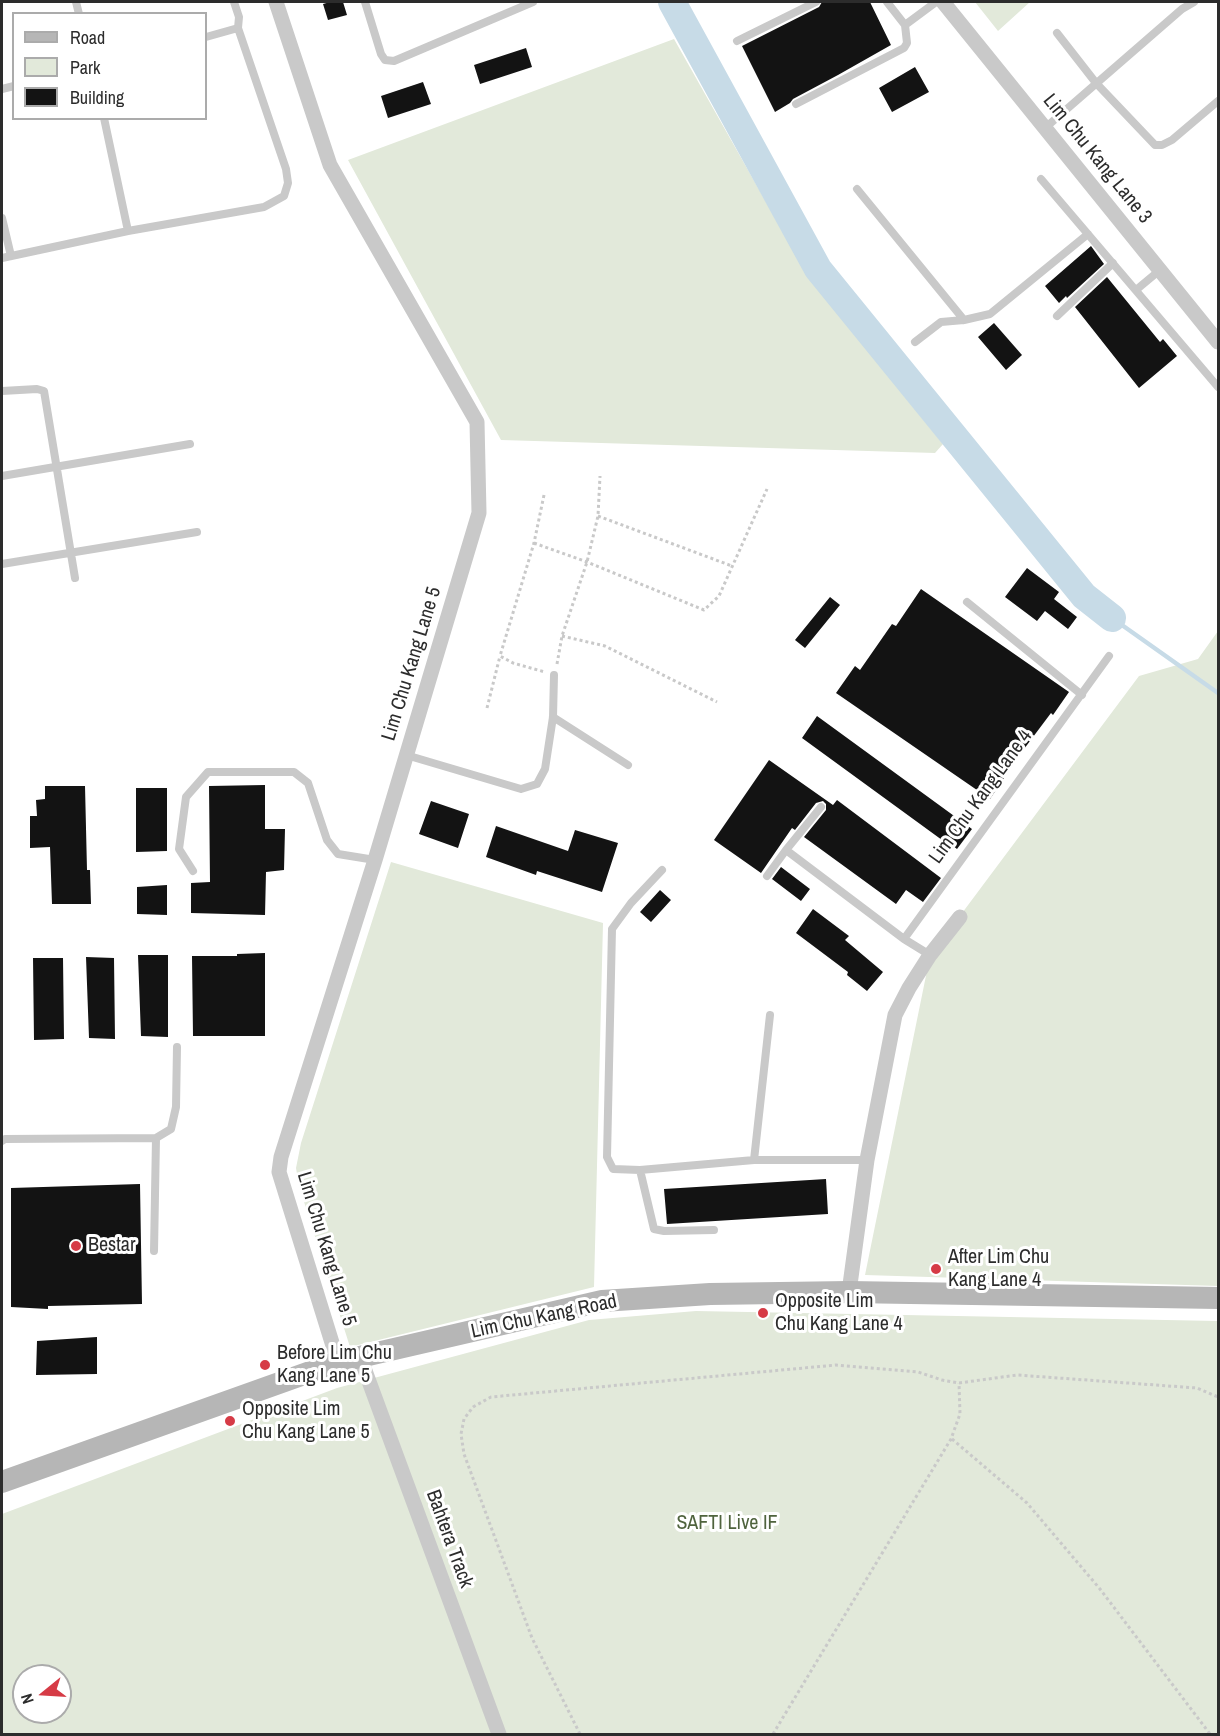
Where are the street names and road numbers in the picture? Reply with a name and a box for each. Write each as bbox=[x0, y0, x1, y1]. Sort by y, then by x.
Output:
street label: Lim Chu Kang Lane 3 bbox=[1037, 89, 1157, 229]
street label: Lim Chu Kang Lane 5 bbox=[377, 584, 447, 744]
street label: Lim Chu Kang Lane 4 bbox=[924, 725, 1038, 869]
street label: Lim Chu Kang Lane 5 bbox=[291, 1169, 361, 1329]
street label: Lim Chu Kang Road bbox=[469, 1290, 619, 1344]
street label: Bahtera Track bbox=[420, 1487, 478, 1591]

